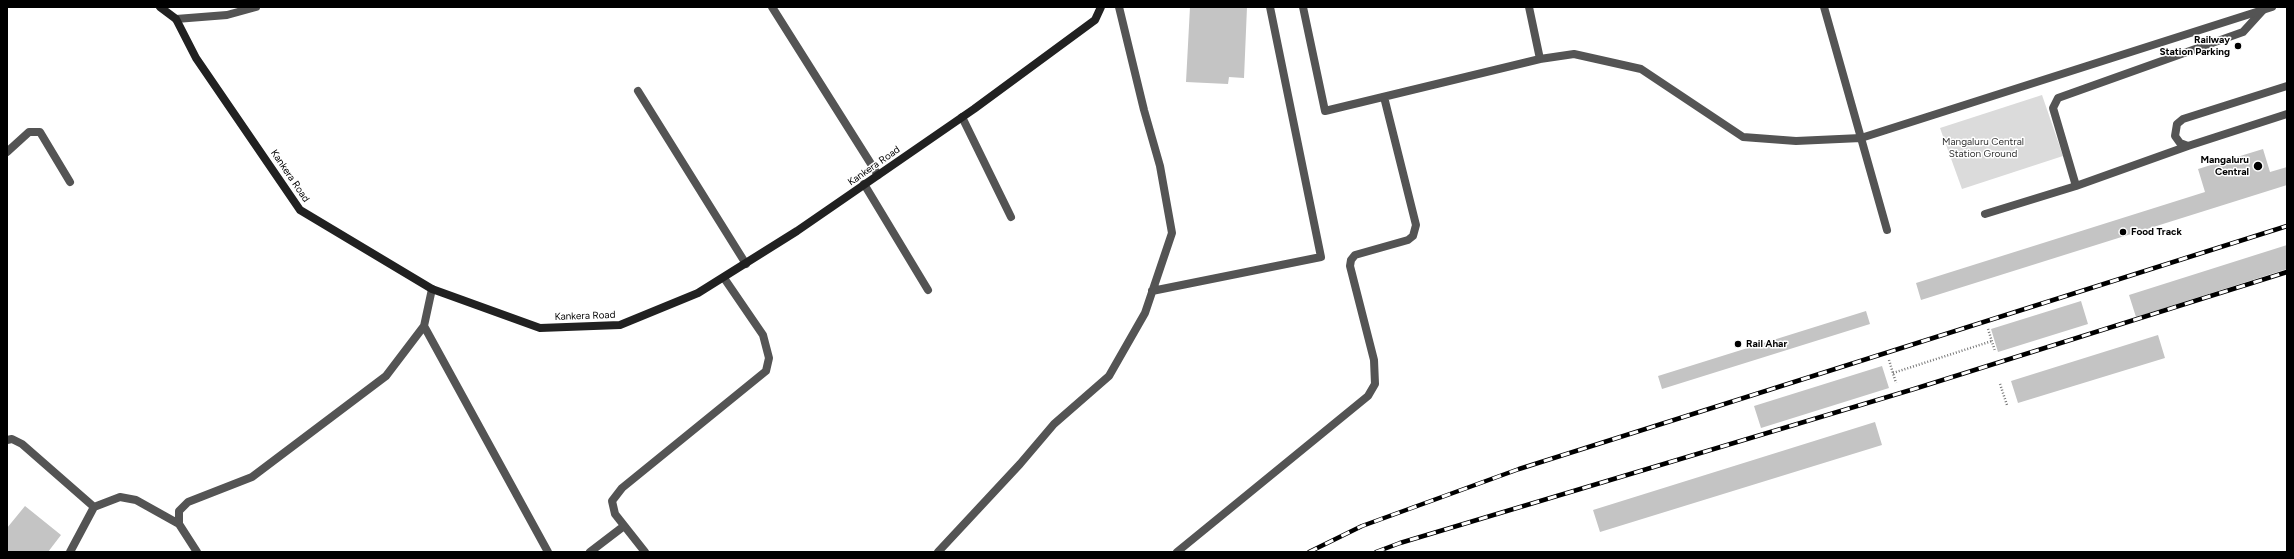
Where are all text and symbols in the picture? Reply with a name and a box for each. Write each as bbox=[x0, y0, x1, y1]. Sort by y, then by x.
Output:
place label: Railway Station Parking bbox=[2159, 34, 2230, 58]
marker: Railway Station Parking bbox=[2233, 41, 2243, 51]
park label: Mangaluru Central Station Ground bbox=[1942, 136, 2024, 160]
street label: Kankera Road bbox=[846, 144, 902, 188]
street label: Kankera Road bbox=[268, 147, 312, 205]
place label: Mangaluru Central bbox=[2200, 154, 2249, 178]
marker: Mangaluru Central bbox=[2252, 160, 2264, 172]
place label: Food Track bbox=[2131, 226, 2182, 238]
marker: Food Track bbox=[2118, 227, 2128, 237]
street label: Kankera Road bbox=[554, 309, 616, 323]
place label: Rail Ahar bbox=[1746, 338, 1787, 350]
marker: Rail Ahar bbox=[1733, 339, 1743, 349]

